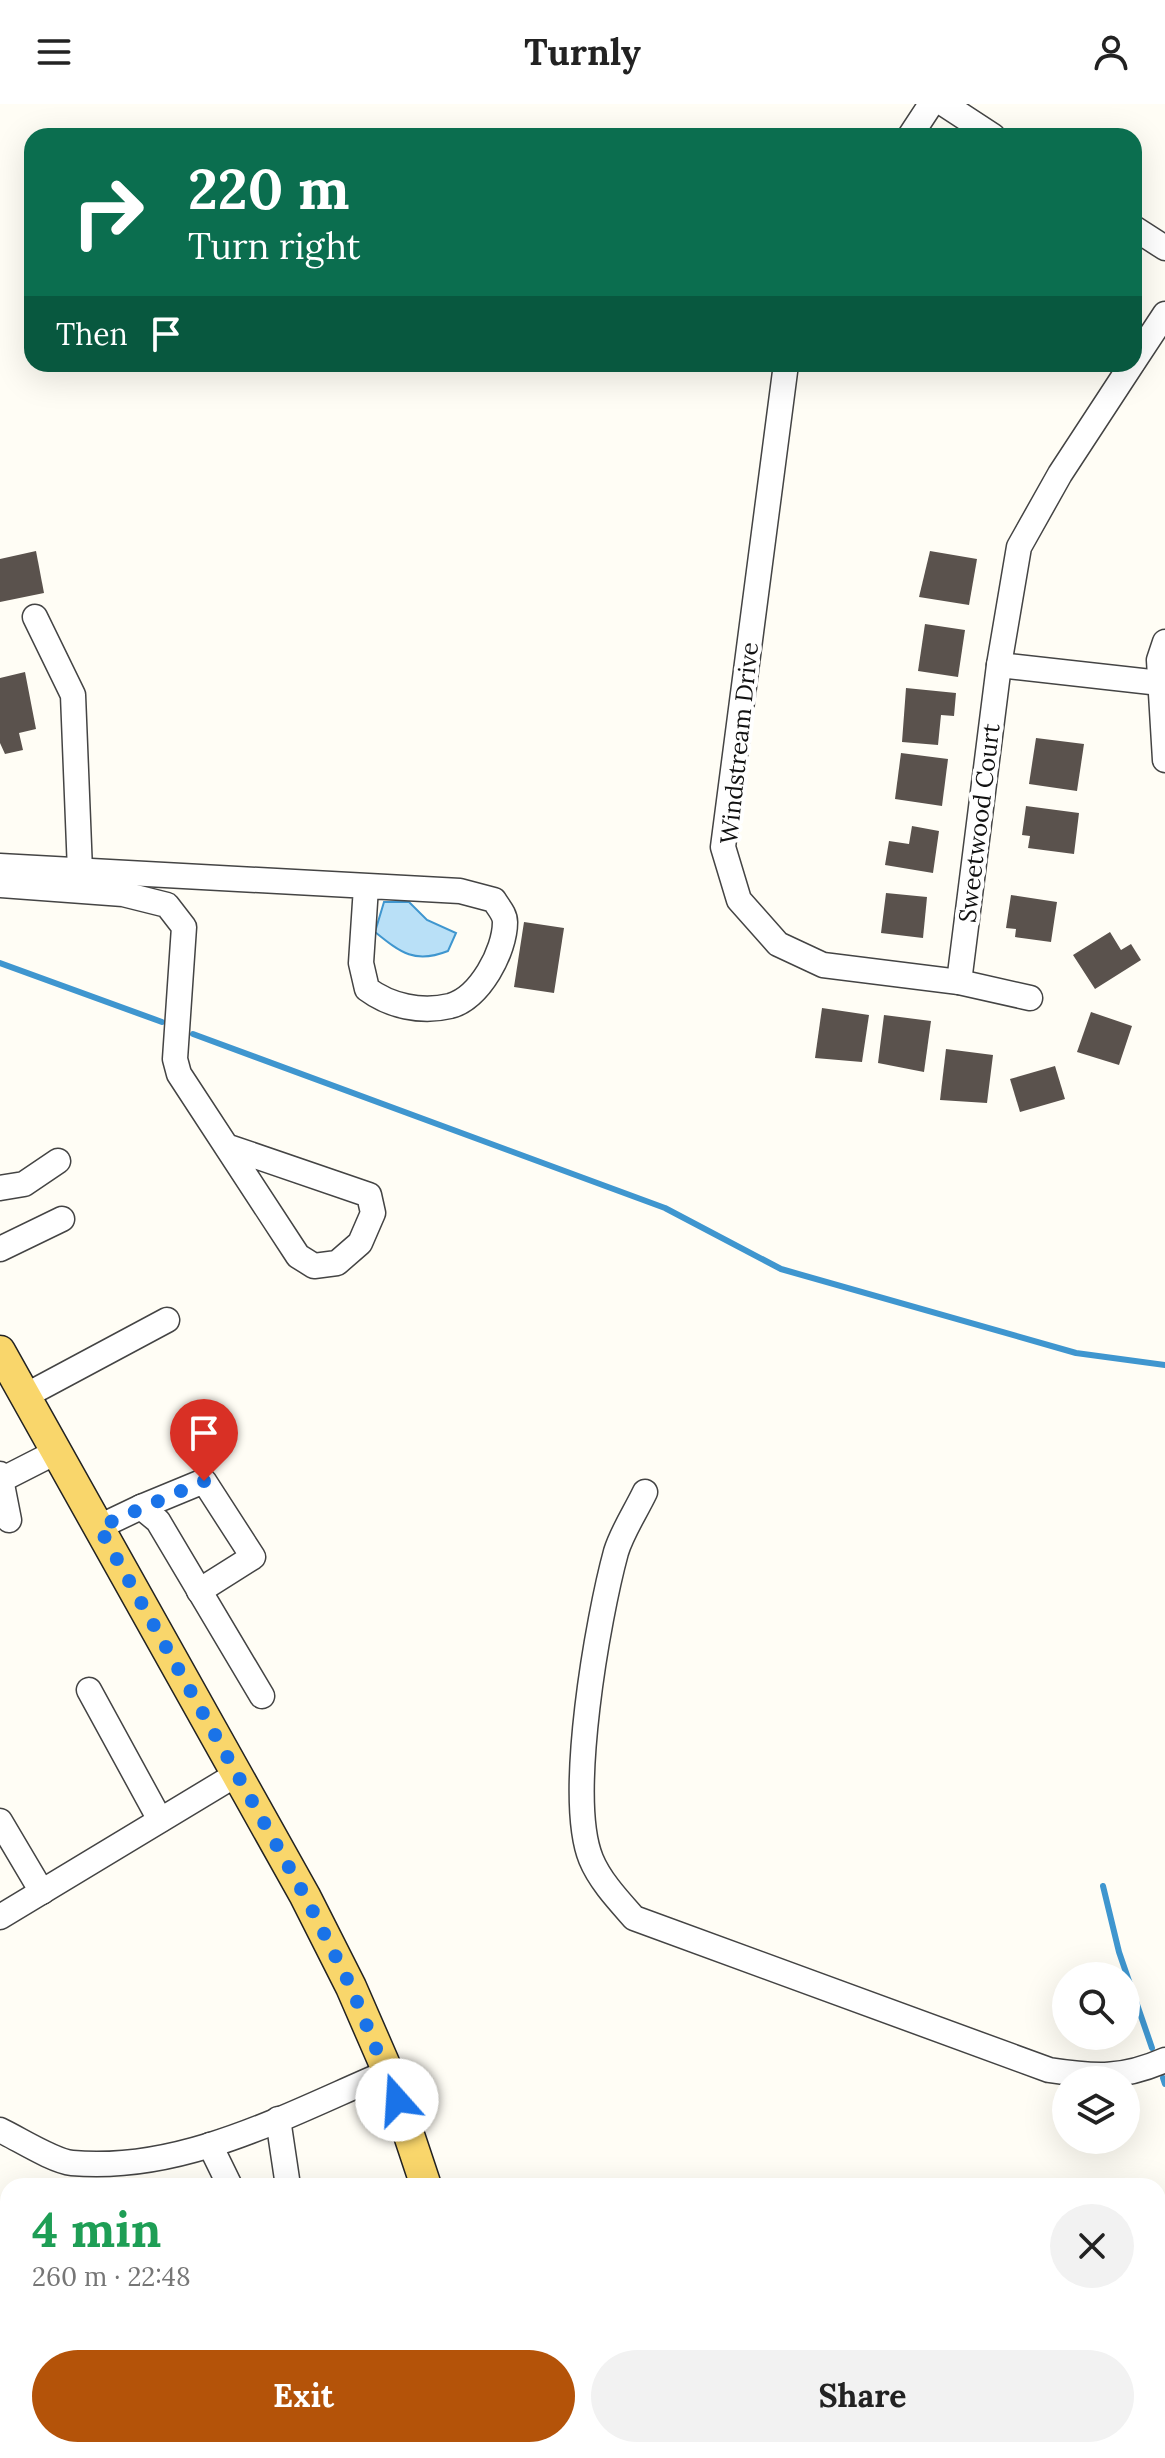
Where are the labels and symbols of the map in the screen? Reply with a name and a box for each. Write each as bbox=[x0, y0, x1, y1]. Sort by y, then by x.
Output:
street label: Windstream Drive bbox=[713, 640, 765, 846]
street label: Sweetwood Court bbox=[951, 721, 1007, 924]
pin bbox=[170, 1399, 238, 1481]
position arrow bbox=[355, 2058, 439, 2142]

